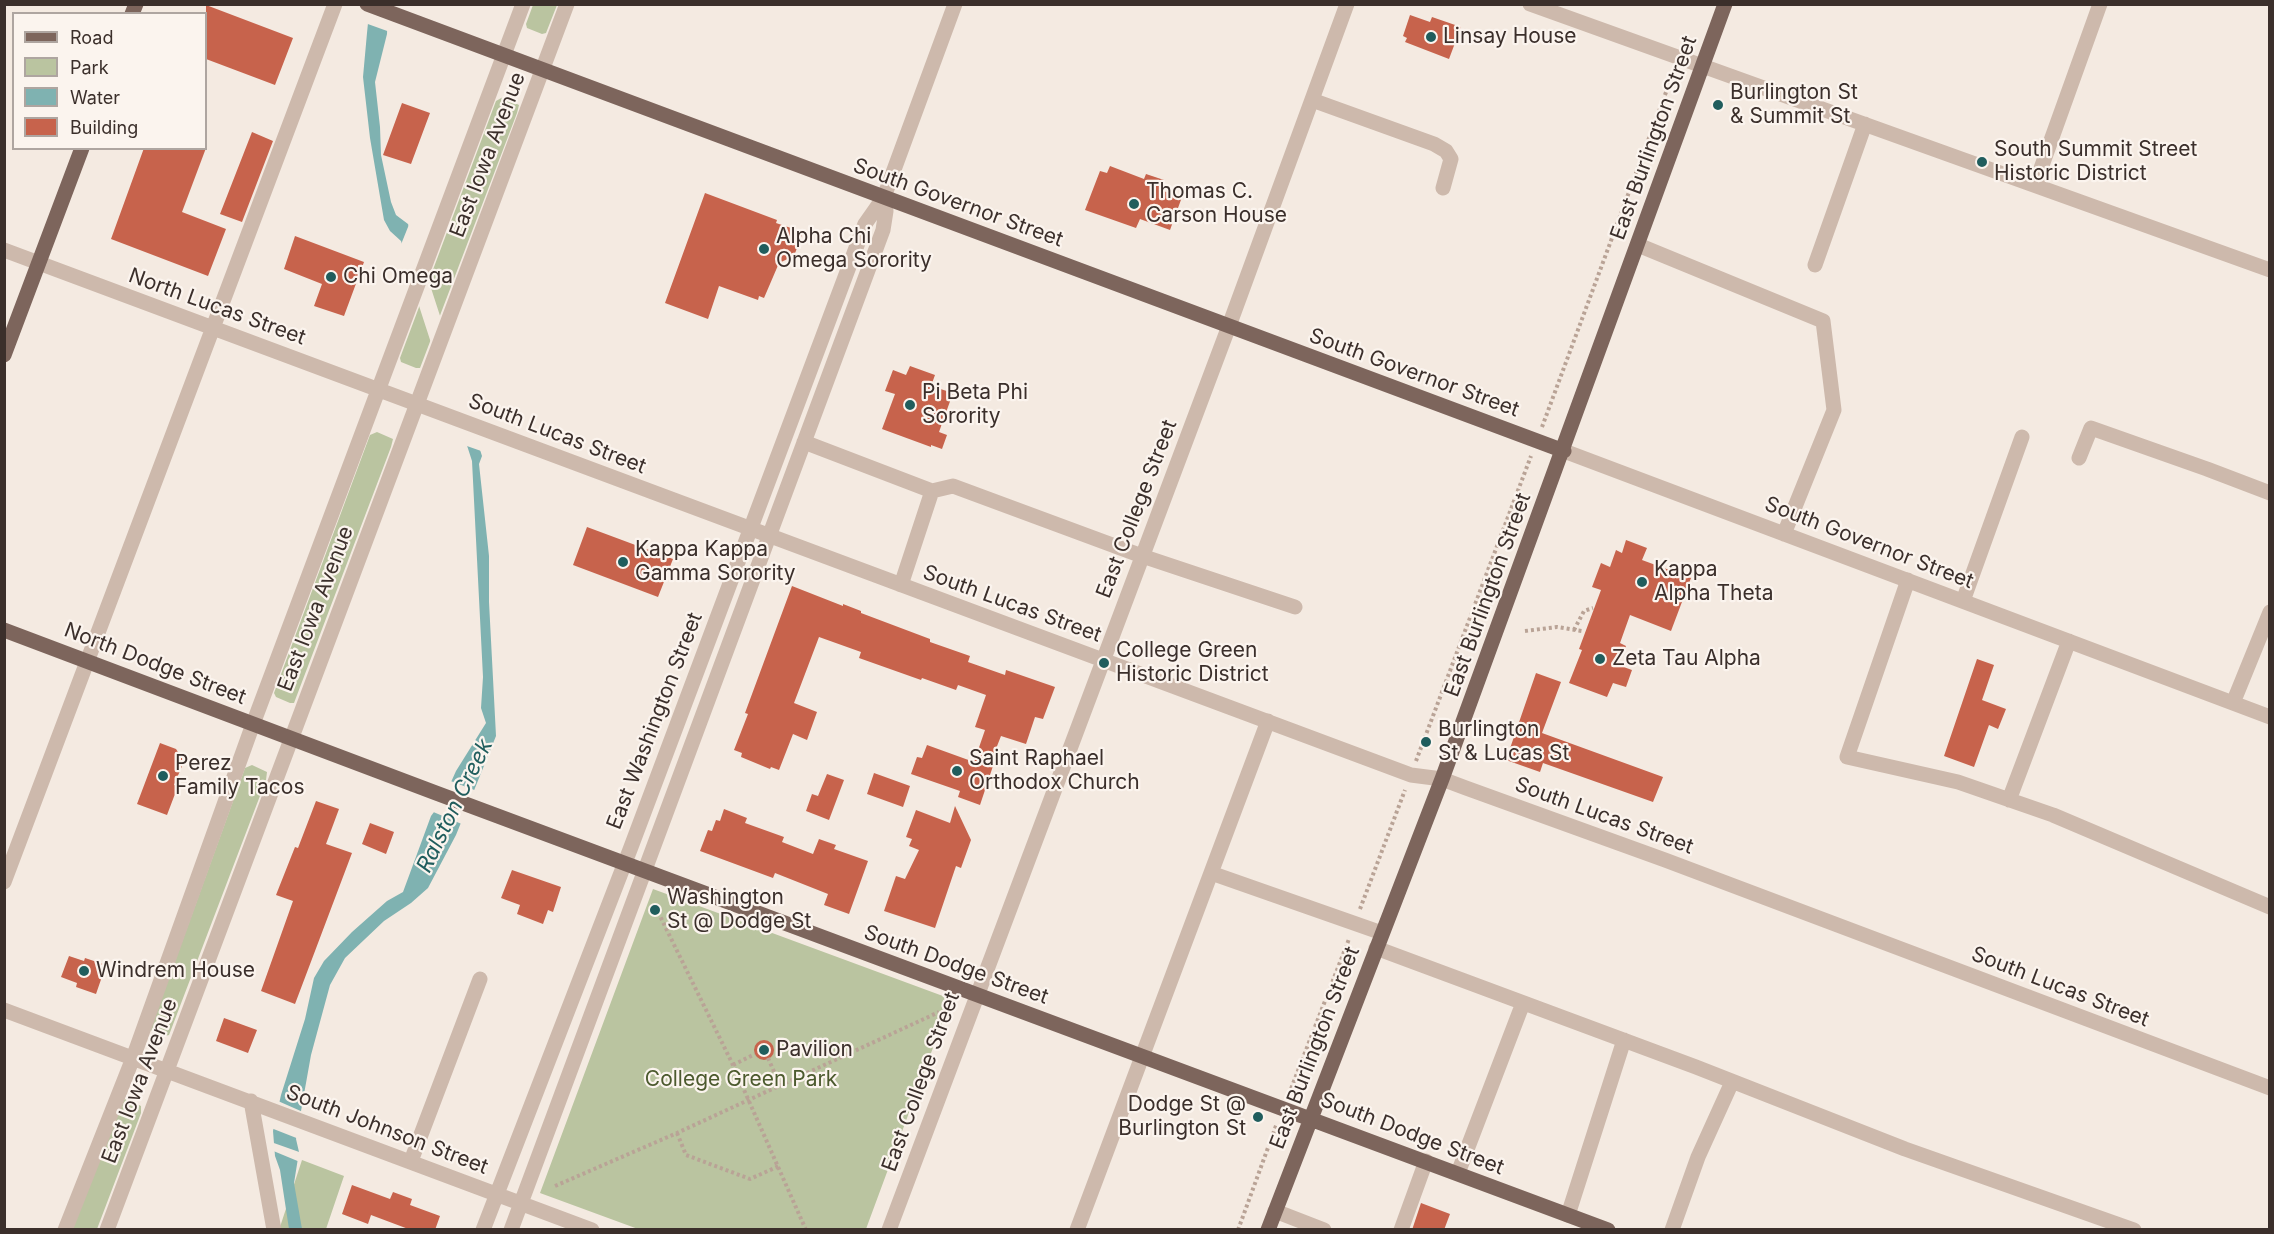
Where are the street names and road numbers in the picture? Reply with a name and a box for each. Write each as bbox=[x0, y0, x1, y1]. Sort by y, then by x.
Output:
street label: East Burlington Street bbox=[1605, 33, 1703, 243]
street label: East Iowa Avenue bbox=[445, 69, 531, 241]
street label: South Governor Street bbox=[850, 153, 1066, 253]
street label: North Lucas Street bbox=[125, 263, 309, 351]
street label: South Governor Street bbox=[1306, 323, 1522, 423]
street label: South Lucas Street bbox=[465, 389, 649, 479]
street label: East College Street bbox=[1091, 416, 1183, 602]
street label: East Burlington Street bbox=[1439, 490, 1537, 700]
street label: South Governor Street bbox=[1761, 492, 1977, 594]
street label: East Iowa Avenue bbox=[273, 523, 359, 695]
street label: South Lucas Street bbox=[919, 560, 1105, 648]
street label: East Washington Street bbox=[602, 609, 708, 833]
street label: North Dodge Street bbox=[61, 618, 249, 710]
street label: South Lucas Street bbox=[1511, 772, 1697, 860]
street label: South Dodge Street bbox=[860, 920, 1052, 1010]
street label: South Lucas Street bbox=[1968, 942, 2152, 1032]
street label: East Burlington Street bbox=[1265, 943, 1365, 1153]
street label: East College Street bbox=[877, 989, 965, 1175]
street label: East Iowa Avenue bbox=[97, 995, 183, 1167]
street label: South Johnson Street bbox=[282, 1080, 492, 1180]
street label: South Dodge Street bbox=[1317, 1087, 1507, 1181]

